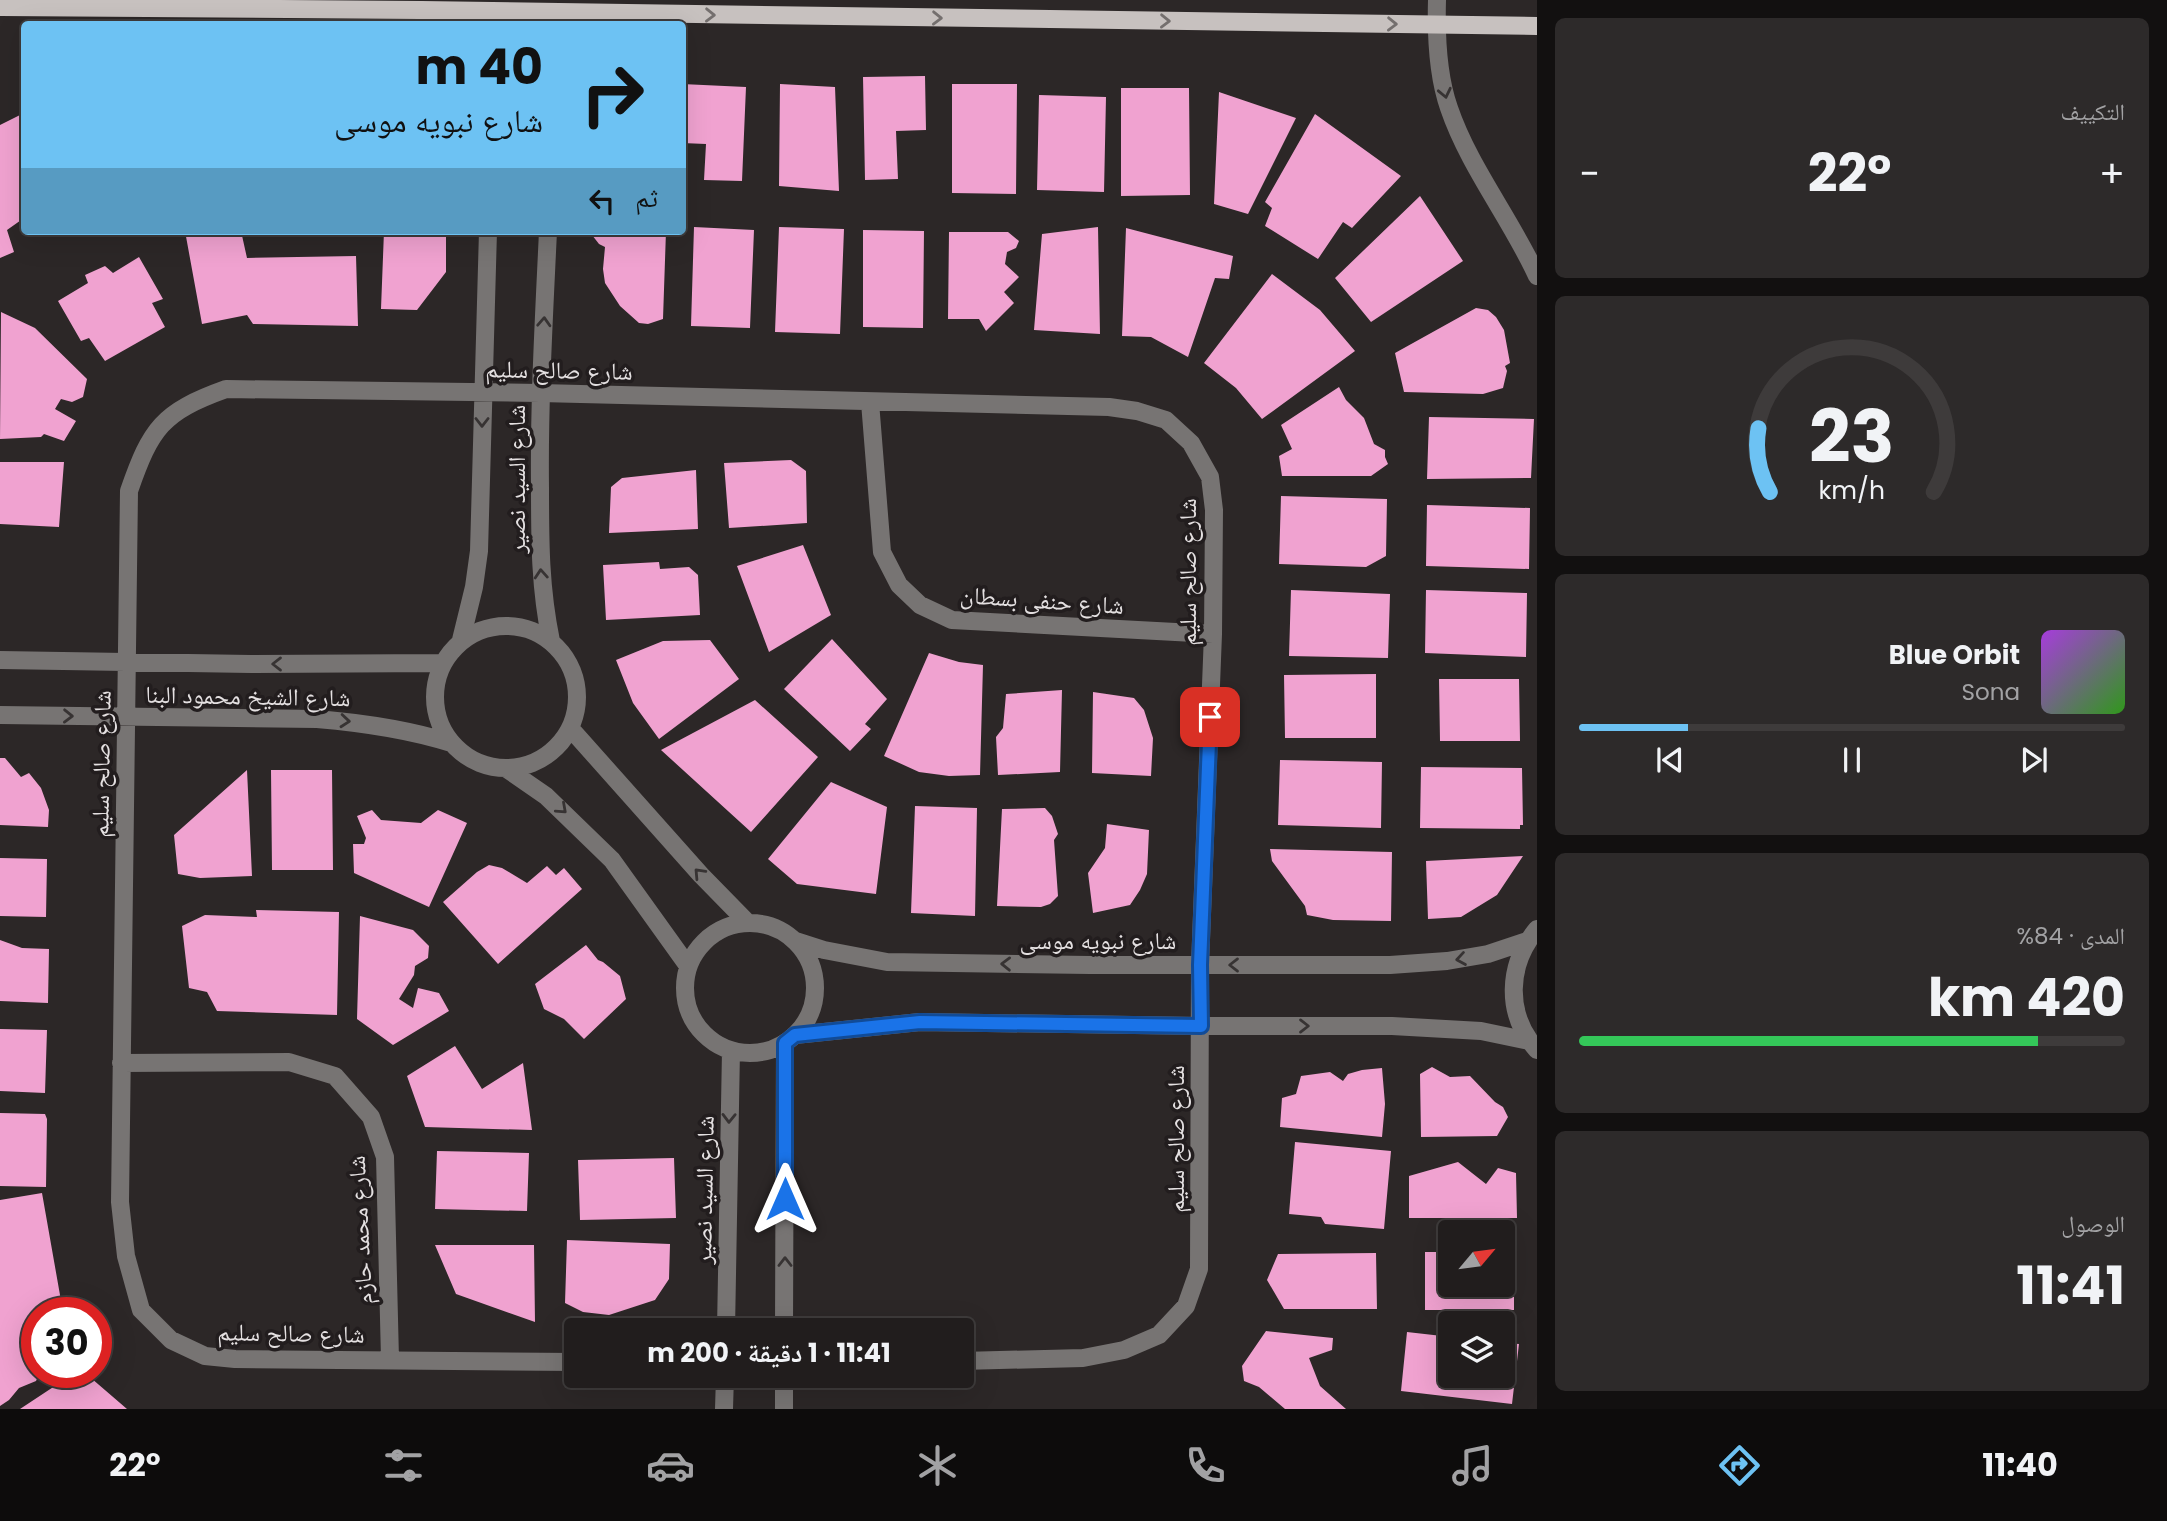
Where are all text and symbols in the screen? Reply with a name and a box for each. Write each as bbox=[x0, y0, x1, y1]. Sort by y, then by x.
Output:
one-way arrow bbox=[704, 7, 715, 22]
one-way arrow bbox=[932, 10, 943, 26]
one-way arrow bbox=[1160, 13, 1170, 29]
one-way arrow bbox=[1387, 17, 1398, 32]
text: 40 m bbox=[416, 33, 543, 101]
icon: right bbox=[567, 49, 658, 140]
one-way arrow bbox=[1437, 87, 1452, 99]
text: التكييف bbox=[2060, 96, 2125, 128]
text: شارع نبويه موسى bbox=[334, 98, 543, 143]
text: 22° bbox=[1808, 137, 1891, 210]
text: − bbox=[1579, 147, 1600, 200]
text: + bbox=[2099, 147, 2125, 200]
text: ثم bbox=[635, 180, 658, 216]
icon: left bbox=[583, 182, 621, 220]
one-way arrow bbox=[536, 316, 551, 327]
street label: شارع صالح سليم bbox=[485, 352, 633, 388]
text: 23 bbox=[1809, 387, 1895, 488]
street label: شارع السيد نصير bbox=[500, 405, 533, 554]
one-way arrow bbox=[474, 417, 490, 427]
text: km/h bbox=[1819, 473, 1885, 508]
street label: شارع صالح سليم bbox=[1171, 498, 1204, 646]
one-way arrow bbox=[534, 568, 549, 579]
street label: شارع حنفى بسطان bbox=[959, 578, 1125, 622]
text: Blue Orbit bbox=[1889, 637, 2020, 673]
one-way arrow bbox=[271, 656, 281, 672]
text: Sona bbox=[1962, 676, 2020, 708]
street label: شارع الشيخ محمود البنا bbox=[145, 678, 351, 714]
pin bbox=[1180, 687, 1240, 747]
street label: شارع صالح سليم bbox=[83, 690, 119, 838]
icon: arrive bbox=[1191, 698, 1229, 736]
one-way arrow bbox=[63, 709, 74, 724]
one-way arrow bbox=[339, 713, 350, 728]
icon: previous bbox=[1651, 741, 1689, 779]
icon: pause bbox=[1833, 741, 1871, 779]
icon: next bbox=[2015, 741, 2053, 779]
one-way arrow bbox=[553, 801, 566, 814]
one-way arrow bbox=[695, 868, 708, 881]
text: المدى · 84% bbox=[2016, 920, 2125, 952]
street label: شارع نبويه موسى bbox=[1020, 924, 1176, 957]
one-way arrow bbox=[1455, 951, 1467, 966]
one-way arrow bbox=[1001, 956, 1012, 971]
one-way arrow bbox=[1228, 957, 1239, 973]
text: 420 km bbox=[1928, 961, 2125, 1034]
one-way arrow bbox=[1298, 1018, 1309, 1033]
street label: شارع صالح سليم bbox=[1159, 1065, 1192, 1213]
one-way arrow bbox=[722, 1113, 737, 1124]
street label: شارع السيد نصير bbox=[686, 1115, 722, 1266]
street label: شارع محمد حازم bbox=[340, 1155, 380, 1305]
position arrow bbox=[748, 1162, 822, 1236]
text: الوصول bbox=[2061, 1208, 2125, 1240]
north arrow bbox=[1438, 1220, 1516, 1297]
map controls bbox=[1438, 1220, 1515, 1388]
text: 11:41 bbox=[2016, 1249, 2125, 1322]
one-way arrow bbox=[777, 1256, 793, 1267]
speed limit sign: 30 bbox=[21, 1297, 112, 1388]
button: layers bbox=[1438, 1311, 1515, 1388]
street label: شارع صالح سليم bbox=[217, 1315, 365, 1351]
text: 11:41 · 1 دقيقة · 200 m bbox=[647, 1335, 891, 1371]
icon: filters bbox=[379, 1441, 428, 1490]
icon: car bbox=[646, 1441, 695, 1490]
icon: climate bbox=[913, 1441, 962, 1490]
icon: phone bbox=[1181, 1441, 1230, 1490]
icon: music bbox=[1448, 1441, 1497, 1490]
icon: directions bbox=[1715, 1441, 1764, 1490]
text: 22° bbox=[109, 1442, 161, 1487]
text: 11:40 bbox=[1982, 1442, 2058, 1487]

